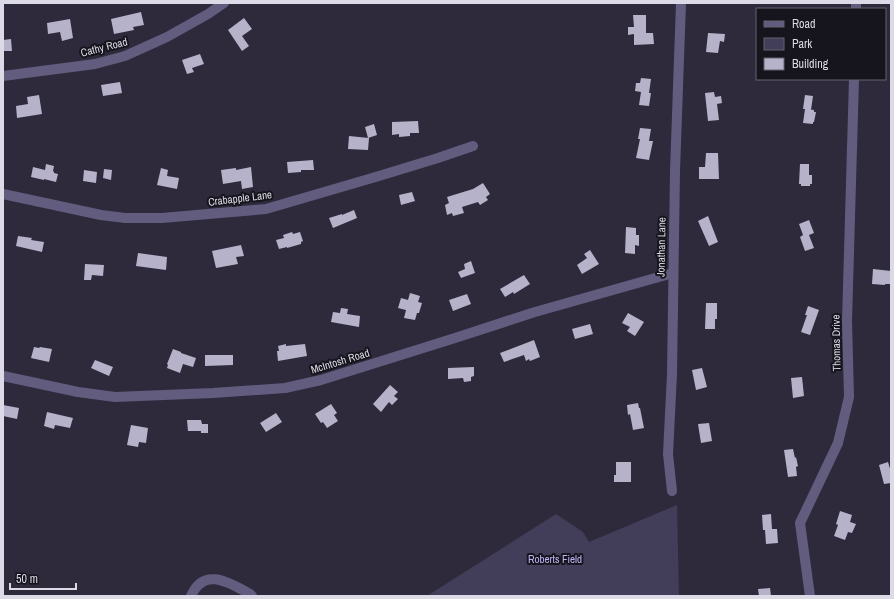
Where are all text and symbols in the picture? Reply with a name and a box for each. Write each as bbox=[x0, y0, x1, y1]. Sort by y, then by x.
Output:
legend bbox=[756, 8, 886, 80]
text: Road bbox=[792, 16, 816, 32]
street label: Cathy Road bbox=[79, 34, 129, 60]
text: Park bbox=[792, 36, 812, 52]
text: Building bbox=[792, 56, 829, 72]
street label: Crabapple Lane bbox=[207, 187, 273, 209]
street label: Jonathan Lane bbox=[653, 217, 669, 277]
street label: Thomas Drive bbox=[829, 315, 843, 371]
street label: McIntosh Road bbox=[309, 345, 371, 377]
park label: Roberts Field bbox=[528, 552, 582, 566]
scale bar bbox=[10, 565, 76, 591]
text: 50 m bbox=[16, 571, 38, 587]

